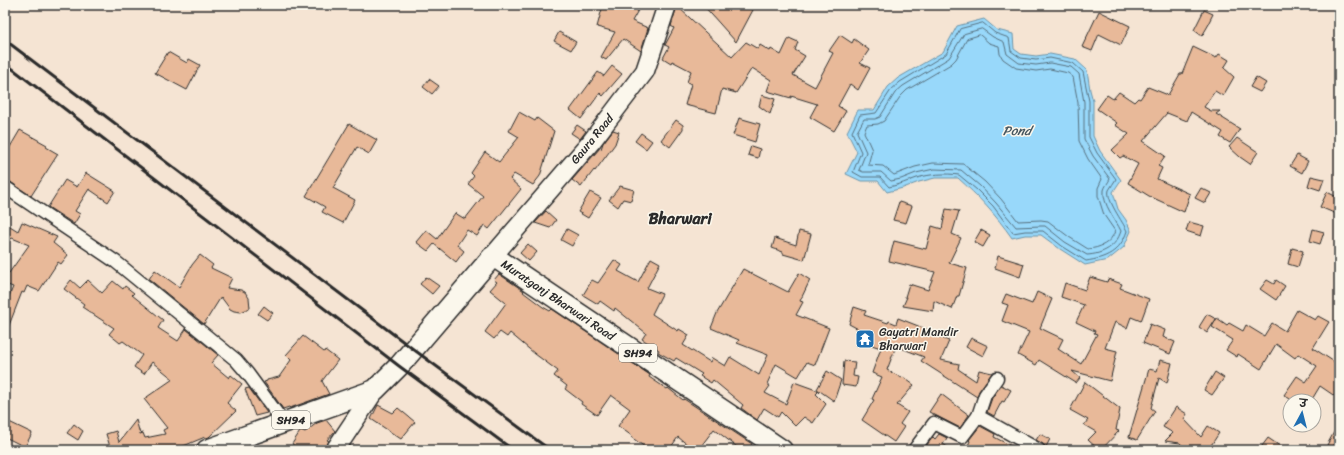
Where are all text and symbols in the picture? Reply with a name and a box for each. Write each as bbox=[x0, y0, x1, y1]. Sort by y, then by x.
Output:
street label: Gaura Road bbox=[565, 108, 620, 169]
water label: Pond bbox=[1003, 119, 1034, 142]
district label: Bharwari bbox=[648, 204, 712, 233]
street label: Muratganj Bharwari Road bbox=[496, 253, 621, 348]
place label: Gayatri Mandir Bharwari bbox=[879, 321, 959, 357]
temple icon: Gayatri Mandir Bharwari bbox=[854, 328, 876, 350]
road number: SH94 bbox=[619, 344, 657, 362]
north arrow bbox=[1282, 393, 1322, 433]
text: उ bbox=[1297, 394, 1310, 414]
road number: SH94 bbox=[272, 411, 310, 429]

